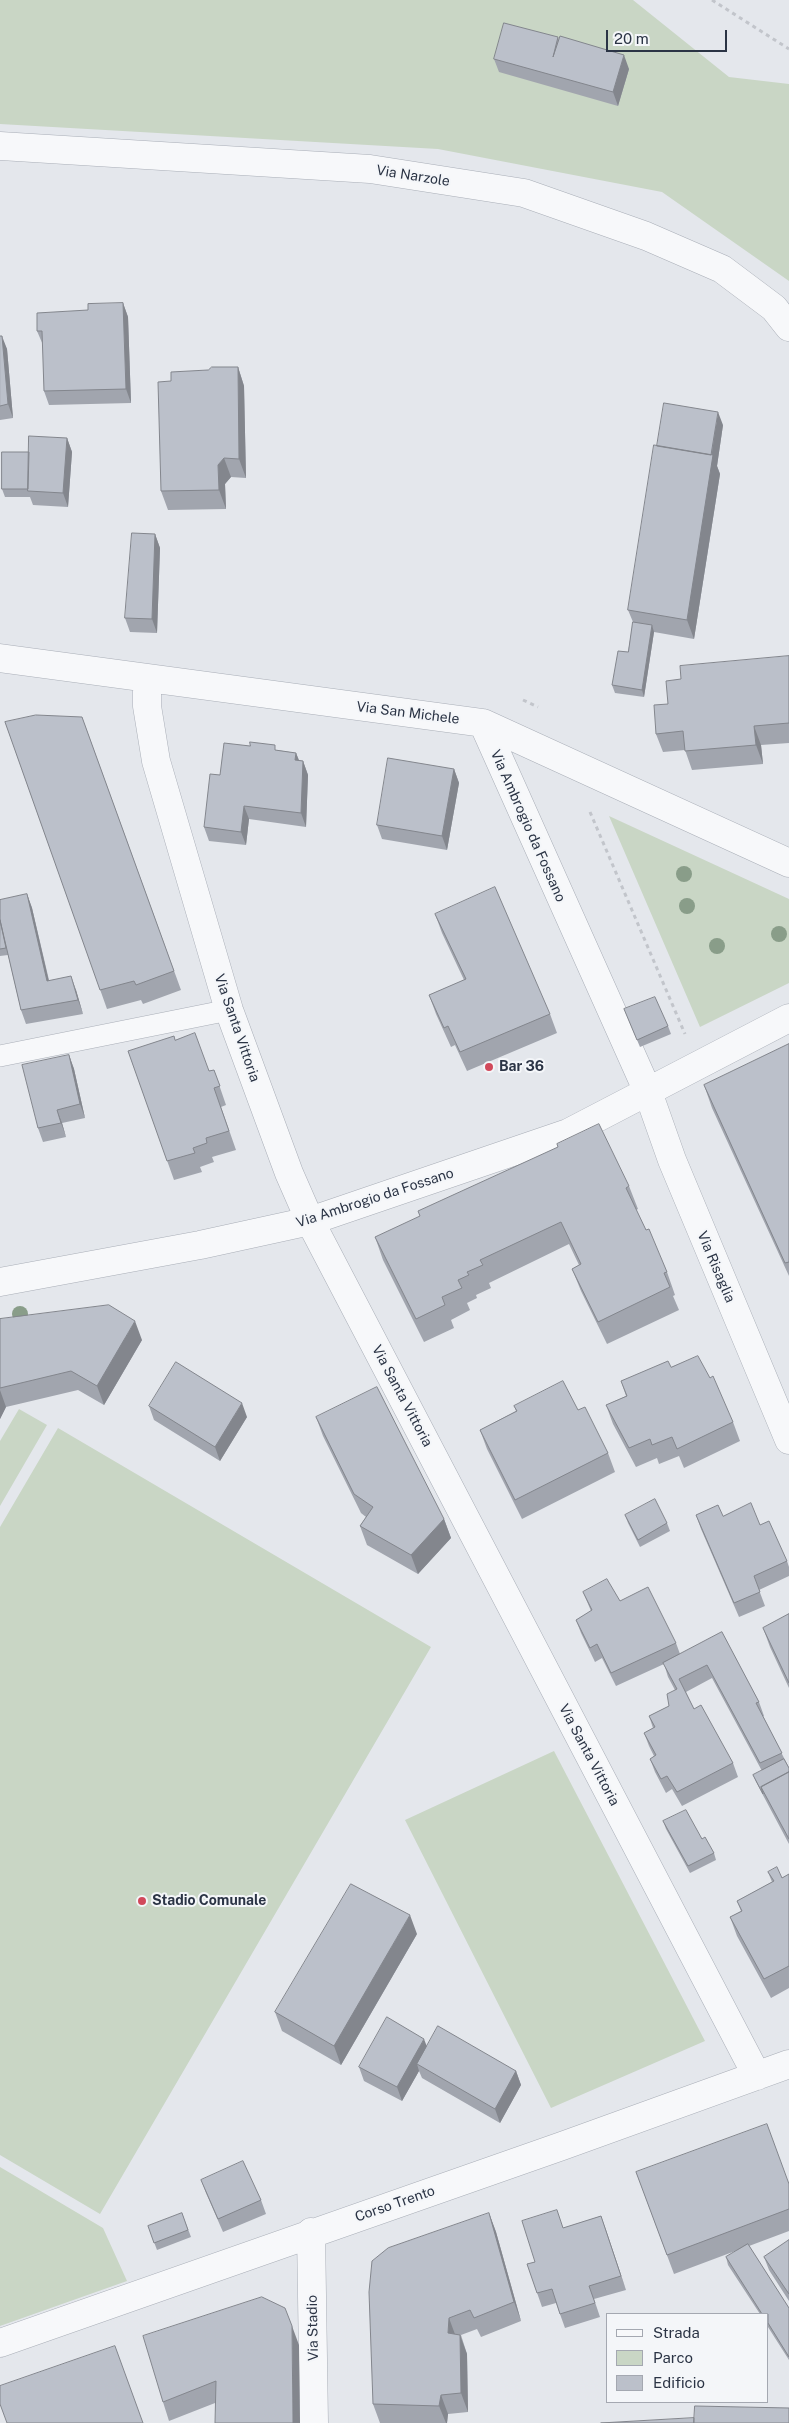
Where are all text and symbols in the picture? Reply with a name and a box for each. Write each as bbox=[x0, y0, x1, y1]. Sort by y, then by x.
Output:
scale bar bbox=[609, 20, 730, 52]
text: 20 m bbox=[614, 30, 649, 47]
street label: Via Narzole bbox=[375, 162, 451, 190]
street label: Via San Michele bbox=[355, 698, 461, 728]
street label: Via Ambrogio da Fossano bbox=[487, 747, 569, 905]
street label: Via Santa Vittoria bbox=[211, 972, 263, 1084]
place label: Bar 36 bbox=[499, 1059, 544, 1075]
marker: Bar 36 bbox=[483, 1061, 495, 1073]
street label: Via Ambrogio da Fossano bbox=[294, 1165, 456, 1231]
street label: Via Risaglia bbox=[693, 1229, 739, 1305]
street label: Via Santa Vittoria bbox=[368, 1342, 436, 1450]
street label: Via Santa Vittoria bbox=[555, 1701, 623, 1809]
place label: Stadio Comunale bbox=[152, 1893, 266, 1909]
marker: Stadio Comunale bbox=[136, 1895, 148, 1907]
street label: Corso Trento bbox=[353, 2182, 437, 2226]
street label: Via Stadio bbox=[304, 2295, 322, 2361]
legend bbox=[606, 2313, 769, 2403]
text: Strada bbox=[653, 2324, 700, 2341]
text: Parco bbox=[653, 2349, 693, 2366]
text: Edificio bbox=[653, 2374, 705, 2391]

